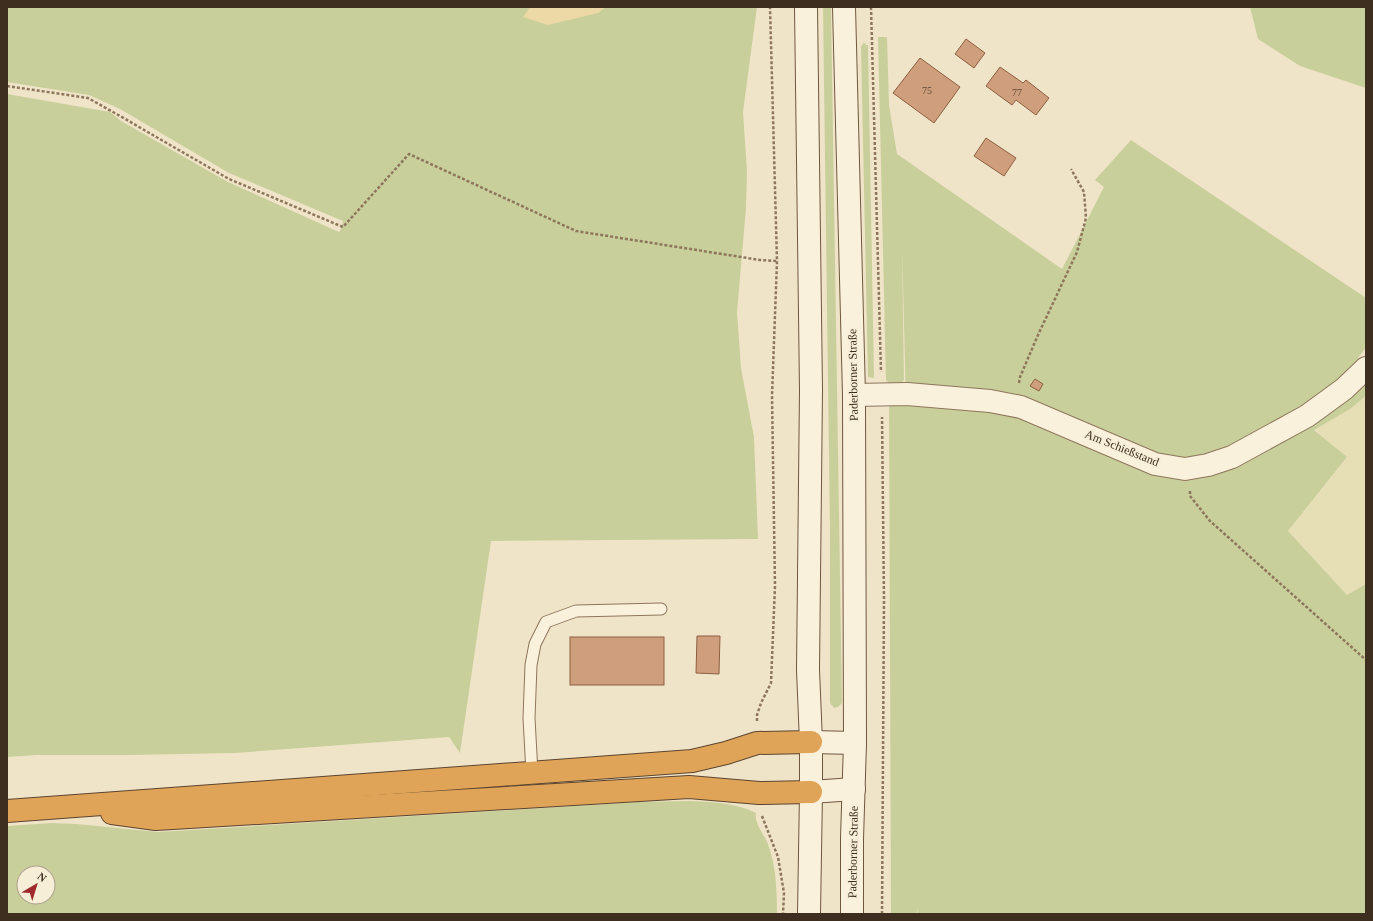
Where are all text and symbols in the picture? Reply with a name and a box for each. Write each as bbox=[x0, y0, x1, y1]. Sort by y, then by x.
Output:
house number: 75 bbox=[922, 85, 932, 96]
house number: 77 bbox=[1012, 87, 1022, 98]
street label: Paderborner Straße bbox=[845, 329, 861, 421]
street label: Am Schießstand bbox=[1083, 427, 1161, 469]
street label: Paderborner Straße bbox=[845, 806, 861, 898]
north arrow bbox=[16, 865, 56, 905]
text: N bbox=[35, 870, 49, 884]

